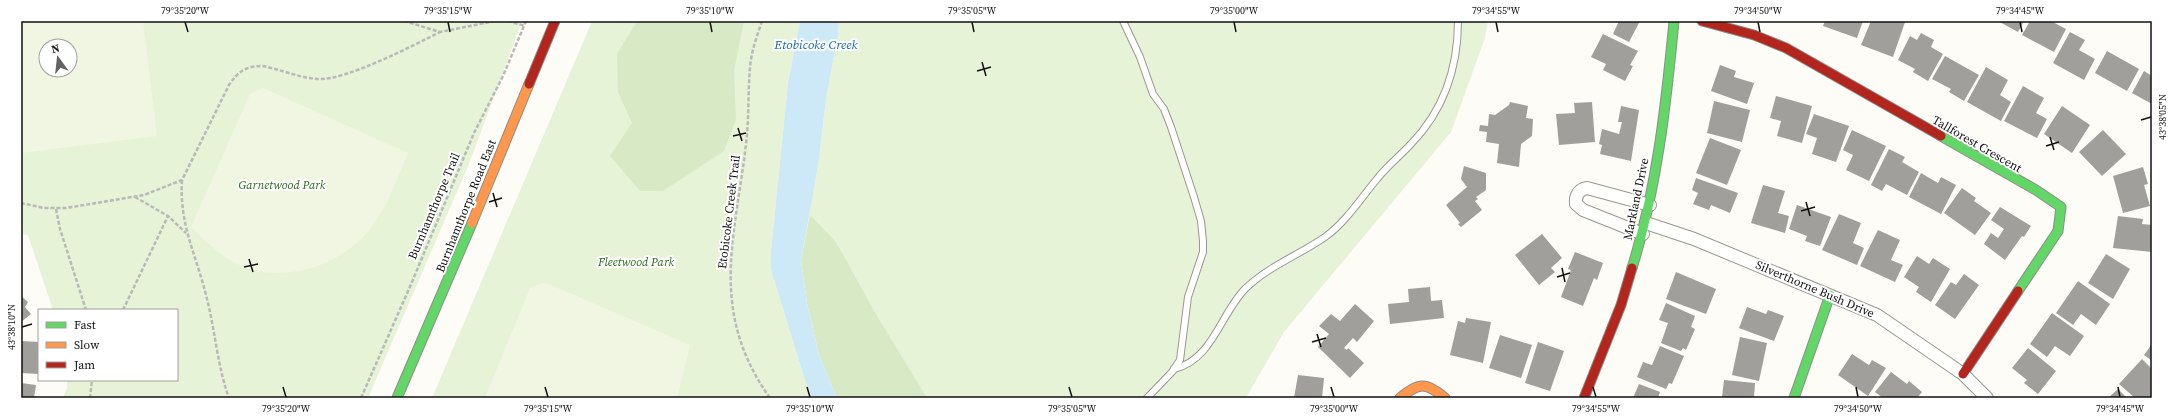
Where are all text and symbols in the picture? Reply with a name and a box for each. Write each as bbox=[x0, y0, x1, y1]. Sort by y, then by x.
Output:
text: 79°35'20"W bbox=[161, 4, 210, 17]
text: 79°35'15"W bbox=[424, 4, 473, 17]
text: 79°35'10"W bbox=[686, 4, 735, 17]
text: 79°35'05"W bbox=[948, 4, 997, 17]
text: 79°35'00"W bbox=[1210, 4, 1259, 17]
text: 79°34'55"W bbox=[1472, 4, 1521, 17]
text: 79°34'50"W bbox=[1734, 4, 1783, 17]
text: 79°34'45"W bbox=[1996, 4, 2045, 17]
water label: Etobicoke Creek bbox=[773, 36, 858, 53]
north arrow bbox=[38, 38, 78, 78]
text: N bbox=[50, 41, 61, 57]
text: 43°38'05"N bbox=[2156, 94, 2169, 140]
street label: Tallforest Crescent bbox=[1929, 112, 2025, 176]
street label: Burnhamthorpe Road East bbox=[432, 137, 500, 275]
street label: Burnhamthorpe Trail bbox=[404, 150, 464, 262]
street label: Etobicoke Creek Trail bbox=[714, 154, 744, 270]
street label: Markland Drive bbox=[1619, 157, 1653, 241]
park label: Garnetwood Park bbox=[238, 177, 326, 193]
park label: Fleetwood Park bbox=[597, 254, 674, 270]
street label: Silverthorne Bush Drive bbox=[1753, 257, 1877, 321]
text: 43°38'10"N bbox=[5, 304, 18, 350]
legend bbox=[38, 309, 178, 381]
text: Fast bbox=[74, 317, 96, 333]
text: Slow bbox=[74, 337, 100, 353]
text: Jam bbox=[73, 357, 95, 373]
text: 79°35'20"W bbox=[262, 402, 311, 415]
text: 79°35'15"W bbox=[524, 402, 573, 415]
text: 79°35'10"W bbox=[786, 402, 835, 415]
text: 79°35'05"W bbox=[1048, 402, 1097, 415]
text: 79°35'00"W bbox=[1310, 402, 1359, 415]
text: 79°34'55"W bbox=[1572, 402, 1621, 415]
text: 79°34'50"W bbox=[1834, 402, 1883, 415]
text: 79°34'45"W bbox=[2096, 402, 2145, 415]

